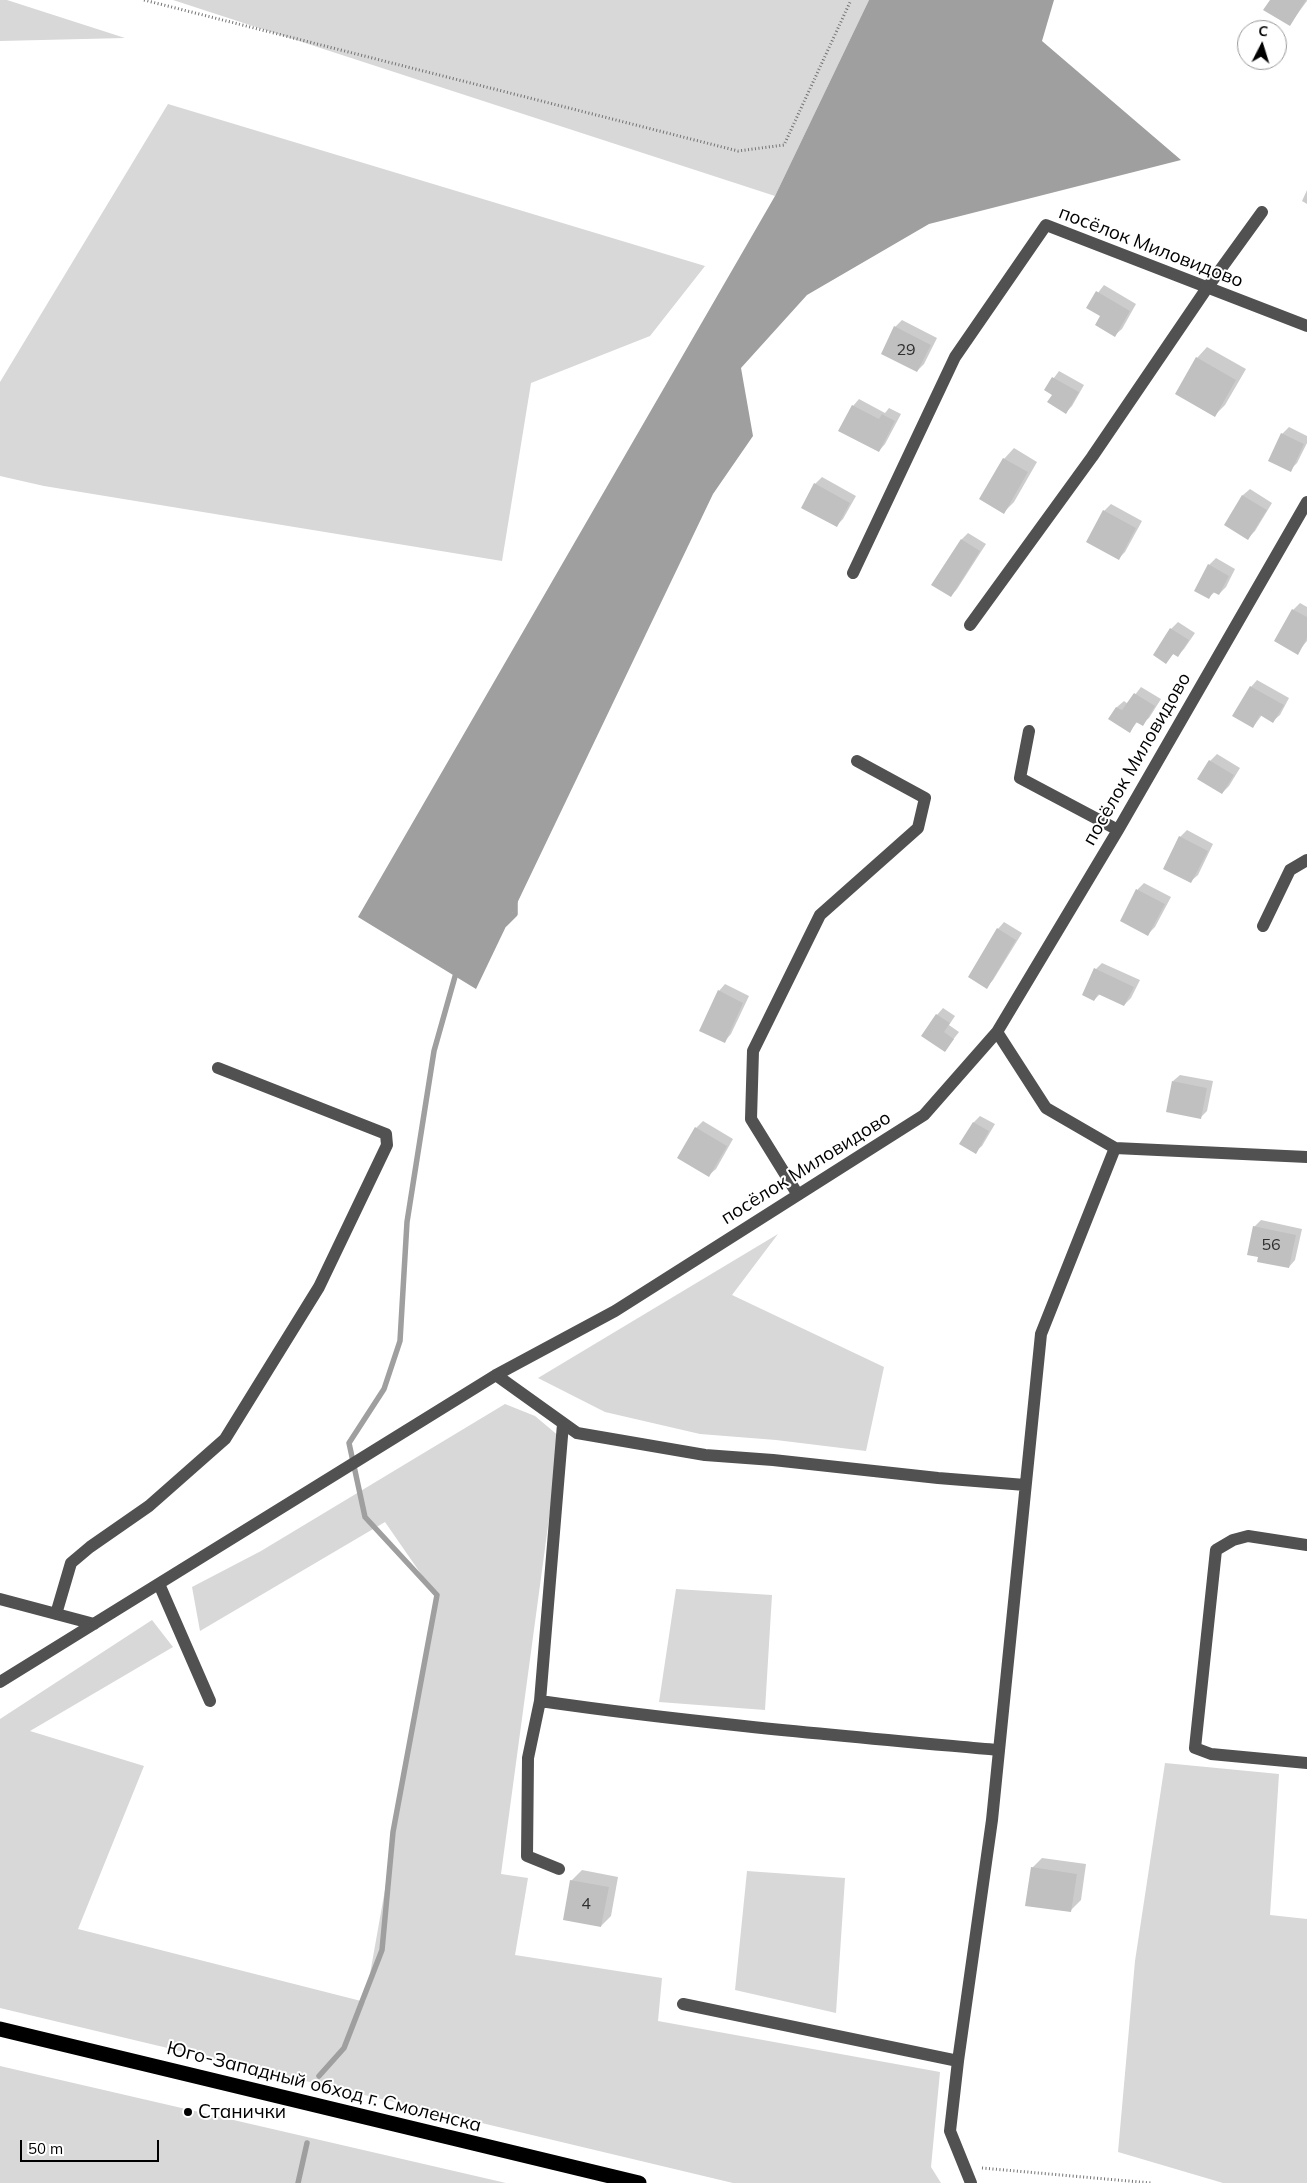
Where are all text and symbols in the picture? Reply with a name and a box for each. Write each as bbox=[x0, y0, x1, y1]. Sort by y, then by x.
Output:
north arrow bbox=[1237, 20, 1287, 70]
text: С bbox=[1258, 22, 1269, 40]
street label: посёлок Миловидово bbox=[1056, 201, 1246, 293]
house number: 29 bbox=[896, 340, 916, 360]
street label: посёлок Миловидово bbox=[1078, 669, 1196, 849]
street label: посёлок Миловидово bbox=[717, 1106, 895, 1230]
house number: 56 bbox=[1261, 1235, 1281, 1255]
house number: 4 bbox=[581, 1894, 591, 1914]
street label: Юго-Западный обход г. Смоленска bbox=[164, 2037, 484, 2137]
place label: Станички bbox=[198, 2101, 286, 2123]
marker: Станички bbox=[182, 2106, 194, 2118]
scale bar bbox=[22, 2130, 161, 2162]
text: 50 m bbox=[28, 2139, 63, 2158]

